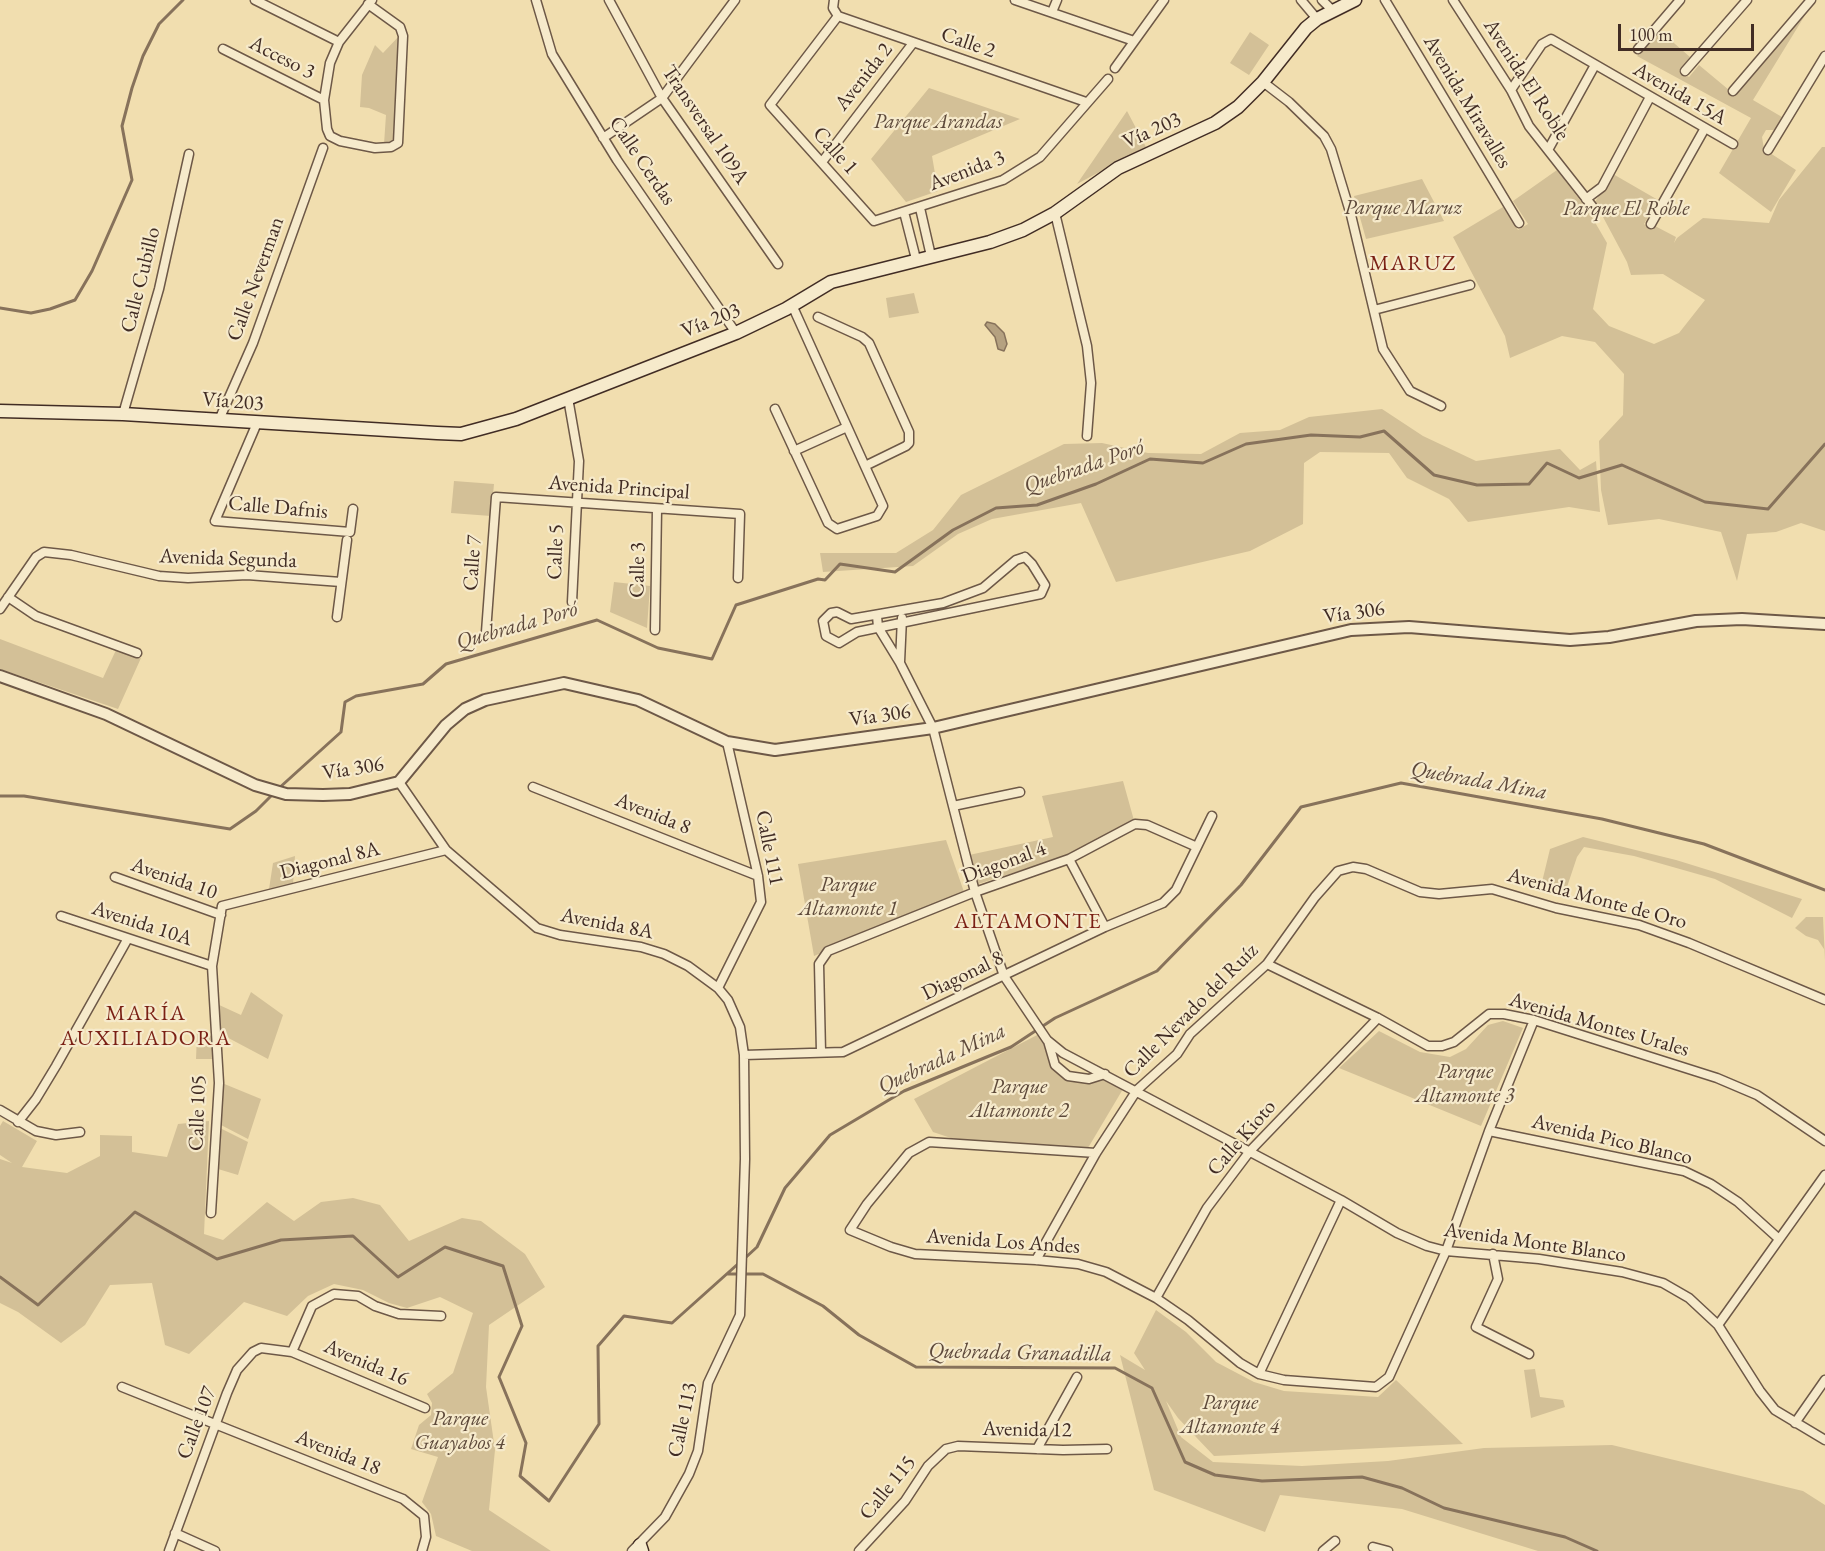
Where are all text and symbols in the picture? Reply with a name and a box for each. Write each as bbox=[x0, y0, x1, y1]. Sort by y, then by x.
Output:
scale bar bbox=[1621, 12, 1758, 50]
street label: Avenida El Roble bbox=[1477, 15, 1575, 145]
street label: Calle 2 bbox=[937, 22, 999, 64]
text: 100 m bbox=[1629, 23, 1673, 46]
street label: Acceso 3 bbox=[245, 31, 319, 85]
street label: Avenida Miravalles bbox=[1417, 31, 1517, 173]
street label: Avenida 2 bbox=[830, 38, 898, 116]
street label: Avenida 15A bbox=[1629, 57, 1731, 131]
street label: Transversal 109A bbox=[656, 61, 754, 189]
street label: Vía 203 bbox=[1119, 107, 1185, 155]
park label: Parque Arandas bbox=[874, 109, 1002, 135]
street label: Calle Cerdas bbox=[603, 112, 681, 210]
street label: Calle 1 bbox=[807, 122, 863, 180]
street label: Avenida 3 bbox=[925, 145, 1009, 197]
park label: Parque Maruz bbox=[1344, 195, 1462, 221]
park label: Parque El Roble bbox=[1563, 196, 1689, 222]
street label: Calle Neverman bbox=[222, 213, 290, 345]
street label: Calle Cubillo bbox=[116, 224, 166, 336]
district label: MARUZ bbox=[1369, 251, 1457, 277]
street label: Vía 203 bbox=[678, 298, 744, 344]
street label: Vía 203 bbox=[201, 387, 265, 417]
water label: Quebrada Poró bbox=[1021, 434, 1147, 500]
street label: Avenida Principal bbox=[547, 470, 691, 506]
street label: Calle Dafnis bbox=[227, 491, 329, 525]
street label: Calle 5 bbox=[542, 524, 570, 580]
street label: Calle 7 bbox=[458, 534, 488, 592]
street label: Calle 3 bbox=[625, 542, 651, 598]
street label: Avenida Segunda bbox=[159, 544, 297, 574]
water label: Quebrada Poró bbox=[453, 596, 581, 656]
street label: Vía 306 bbox=[1322, 596, 1386, 630]
street label: Vía 306 bbox=[848, 699, 912, 733]
street label: Vía 306 bbox=[321, 752, 385, 786]
water label: Quebrada Mina bbox=[1409, 756, 1549, 806]
street label: Avenida 8 bbox=[611, 787, 695, 841]
street label: Calle 111 bbox=[749, 808, 789, 888]
street label: Diagonal 8A bbox=[277, 836, 383, 886]
street label: Diagonal 4 bbox=[958, 836, 1050, 890]
street label: Avenida 10 bbox=[128, 853, 220, 905]
street label: Avenida Monte de Oro bbox=[1504, 863, 1690, 935]
park label: Parque Altamonte 1 bbox=[798, 872, 898, 922]
street label: Avenida 10A bbox=[89, 896, 195, 952]
street label: Avenida 8A bbox=[558, 903, 656, 945]
district label: ALTAMONTE bbox=[954, 909, 1102, 935]
street label: Calle Nevado del Ruíz bbox=[1118, 938, 1264, 1084]
street label: Diagonal 8 bbox=[918, 945, 1008, 1007]
street label: Avenida Montes Urales bbox=[1506, 987, 1692, 1063]
district label: MARÍA AUXILIADORA bbox=[60, 1001, 232, 1052]
water label: Quebrada Mina bbox=[874, 1018, 1010, 1100]
park label: Parque Altamonte 3 bbox=[1415, 1059, 1515, 1109]
park label: Parque Altamonte 2 bbox=[969, 1074, 1069, 1124]
street label: Calle 105 bbox=[184, 1075, 212, 1151]
street label: Calle Kioto bbox=[1202, 1095, 1282, 1181]
street label: Avenida Pico Blanco bbox=[1529, 1109, 1695, 1171]
street label: Avenida Monte Blanco bbox=[1442, 1218, 1628, 1268]
street label: Avenida Los Andes bbox=[925, 1224, 1081, 1260]
street label: Avenida 16 bbox=[320, 1334, 412, 1392]
water label: Quebrada Granadilla bbox=[928, 1338, 1112, 1368]
street label: Calle 113 bbox=[663, 1380, 703, 1460]
street label: Calle 107 bbox=[172, 1383, 222, 1463]
park label: Parque Altamonte 4 bbox=[1180, 1390, 1280, 1440]
park label: Parque Guayabos 4 bbox=[415, 1406, 505, 1456]
street label: Avenida 12 bbox=[982, 1417, 1072, 1443]
street label: Avenida 18 bbox=[292, 1425, 384, 1481]
street label: Calle 115 bbox=[854, 1451, 922, 1525]

